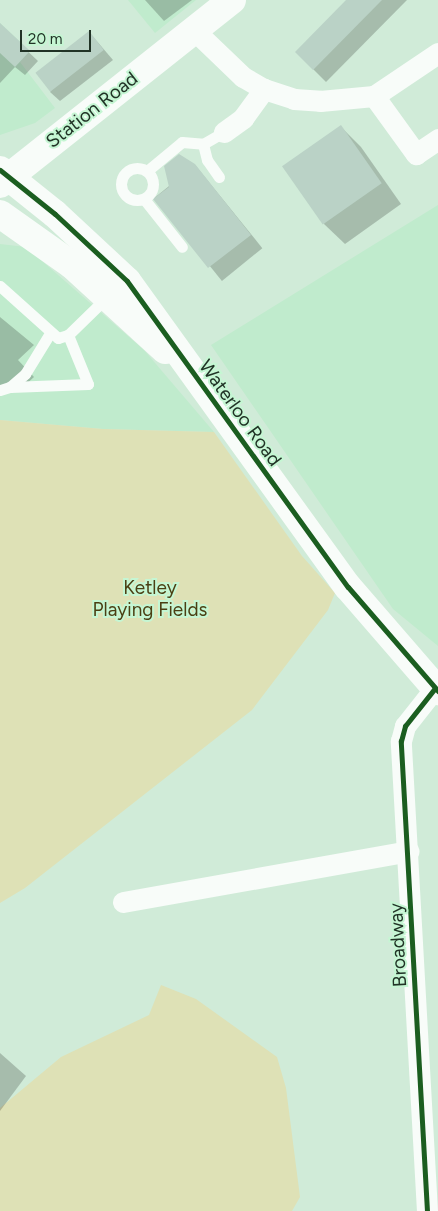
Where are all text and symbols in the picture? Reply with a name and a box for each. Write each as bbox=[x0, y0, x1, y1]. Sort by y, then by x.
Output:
scale bar bbox=[22, 20, 94, 52]
text: 20 m bbox=[28, 30, 62, 48]
street label: Station Road bbox=[42, 67, 142, 153]
street label: Waterloo Road bbox=[194, 355, 286, 471]
park label: Ketley Playing Fields bbox=[93, 577, 207, 621]
street label: Broadway bbox=[384, 902, 412, 988]

